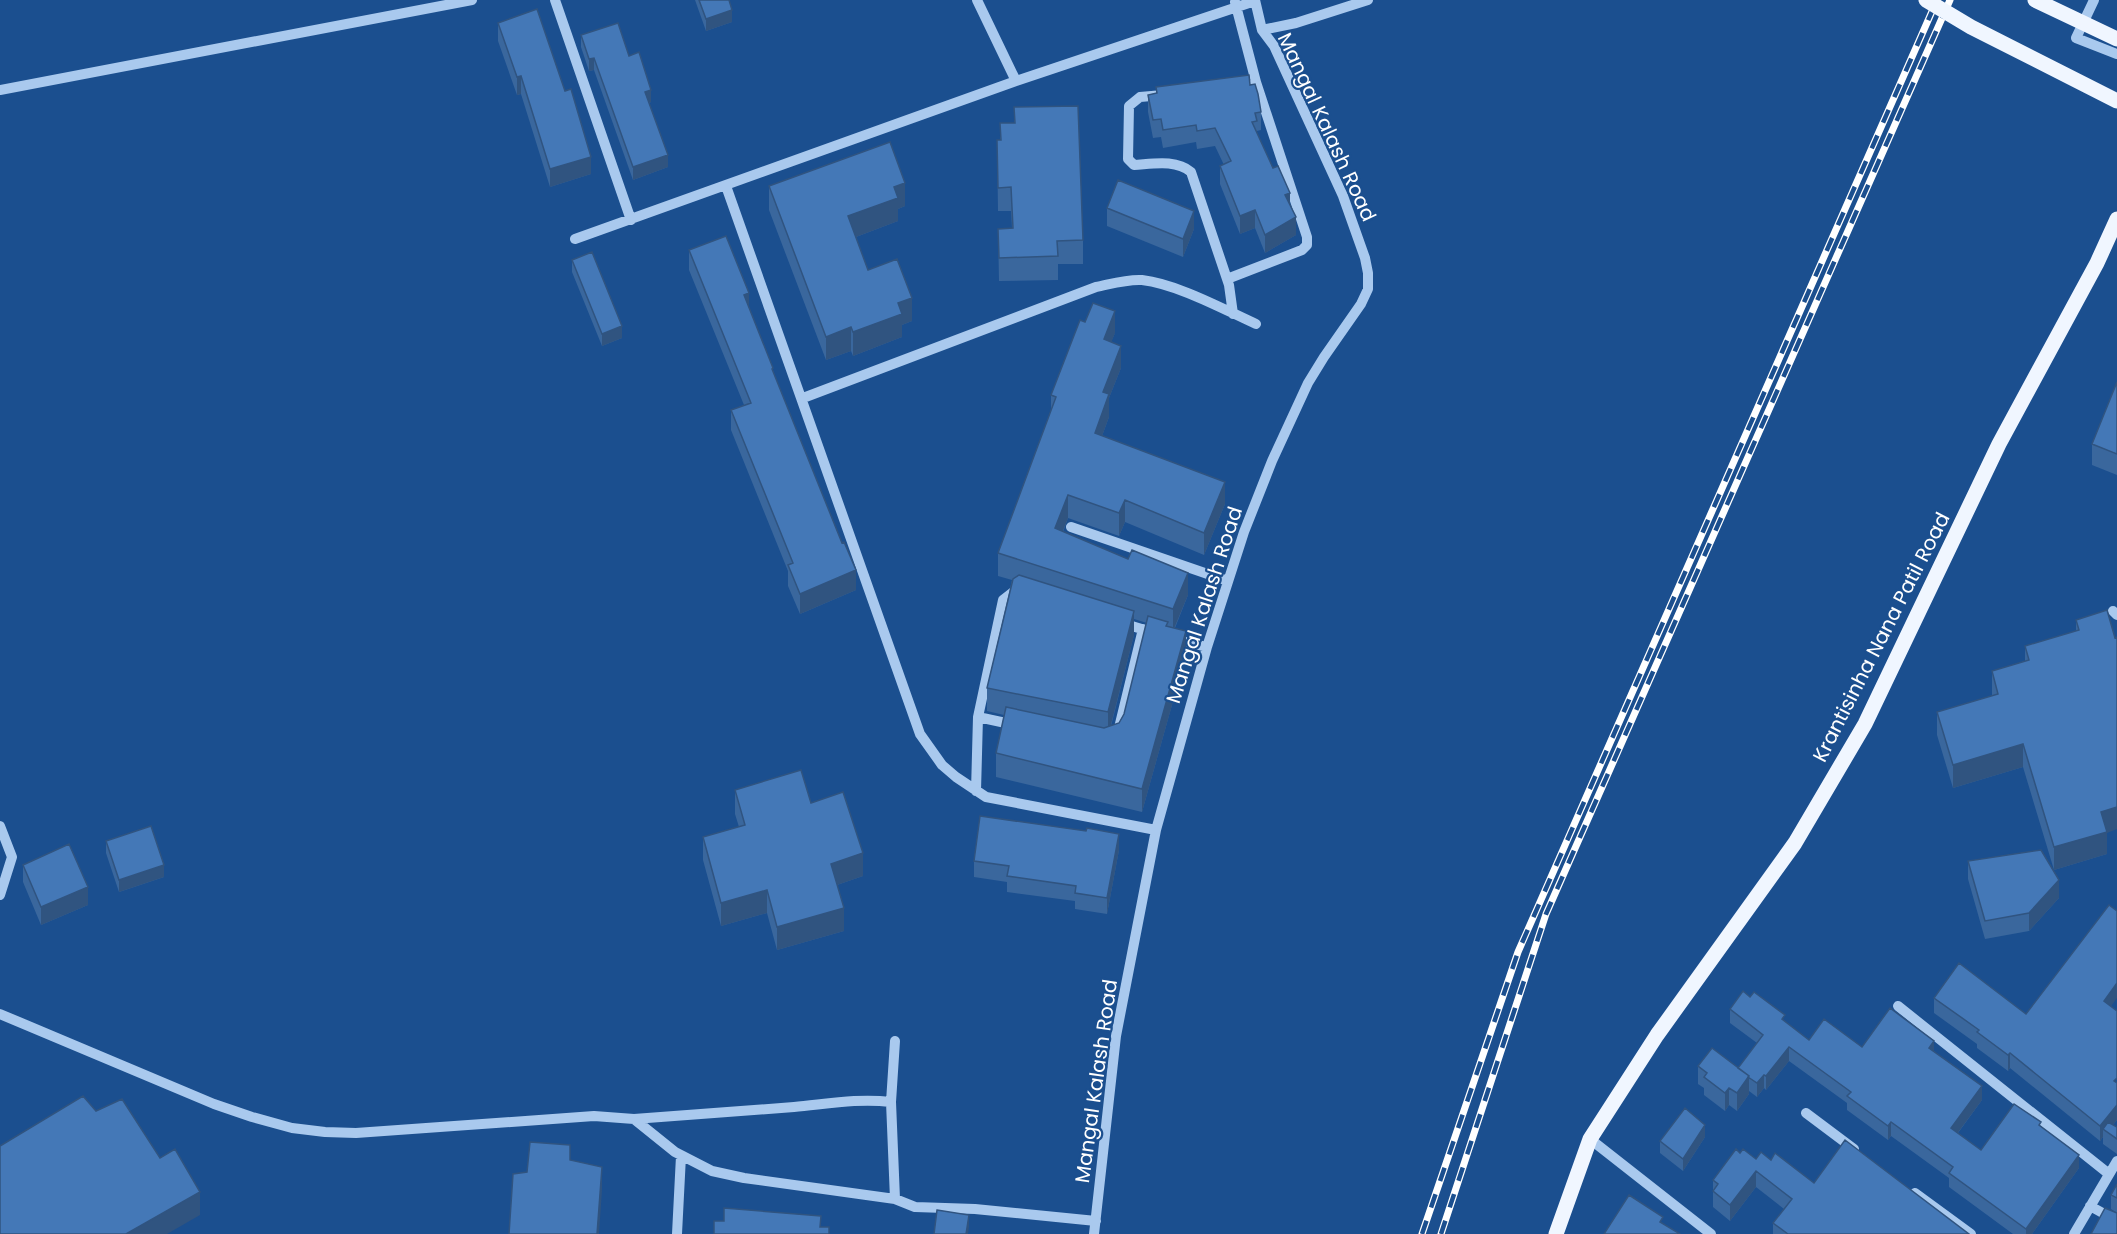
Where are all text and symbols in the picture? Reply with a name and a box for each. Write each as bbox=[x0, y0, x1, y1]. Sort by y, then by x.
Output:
street label: Mangal Kalash Road bbox=[1271, 28, 1383, 226]
street label: Mangal Kalash Road bbox=[1159, 503, 1249, 707]
street label: Krantisinha Nana Patil Road bbox=[1806, 507, 1956, 767]
street label: Mangal Kalash Road bbox=[1068, 977, 1124, 1185]

